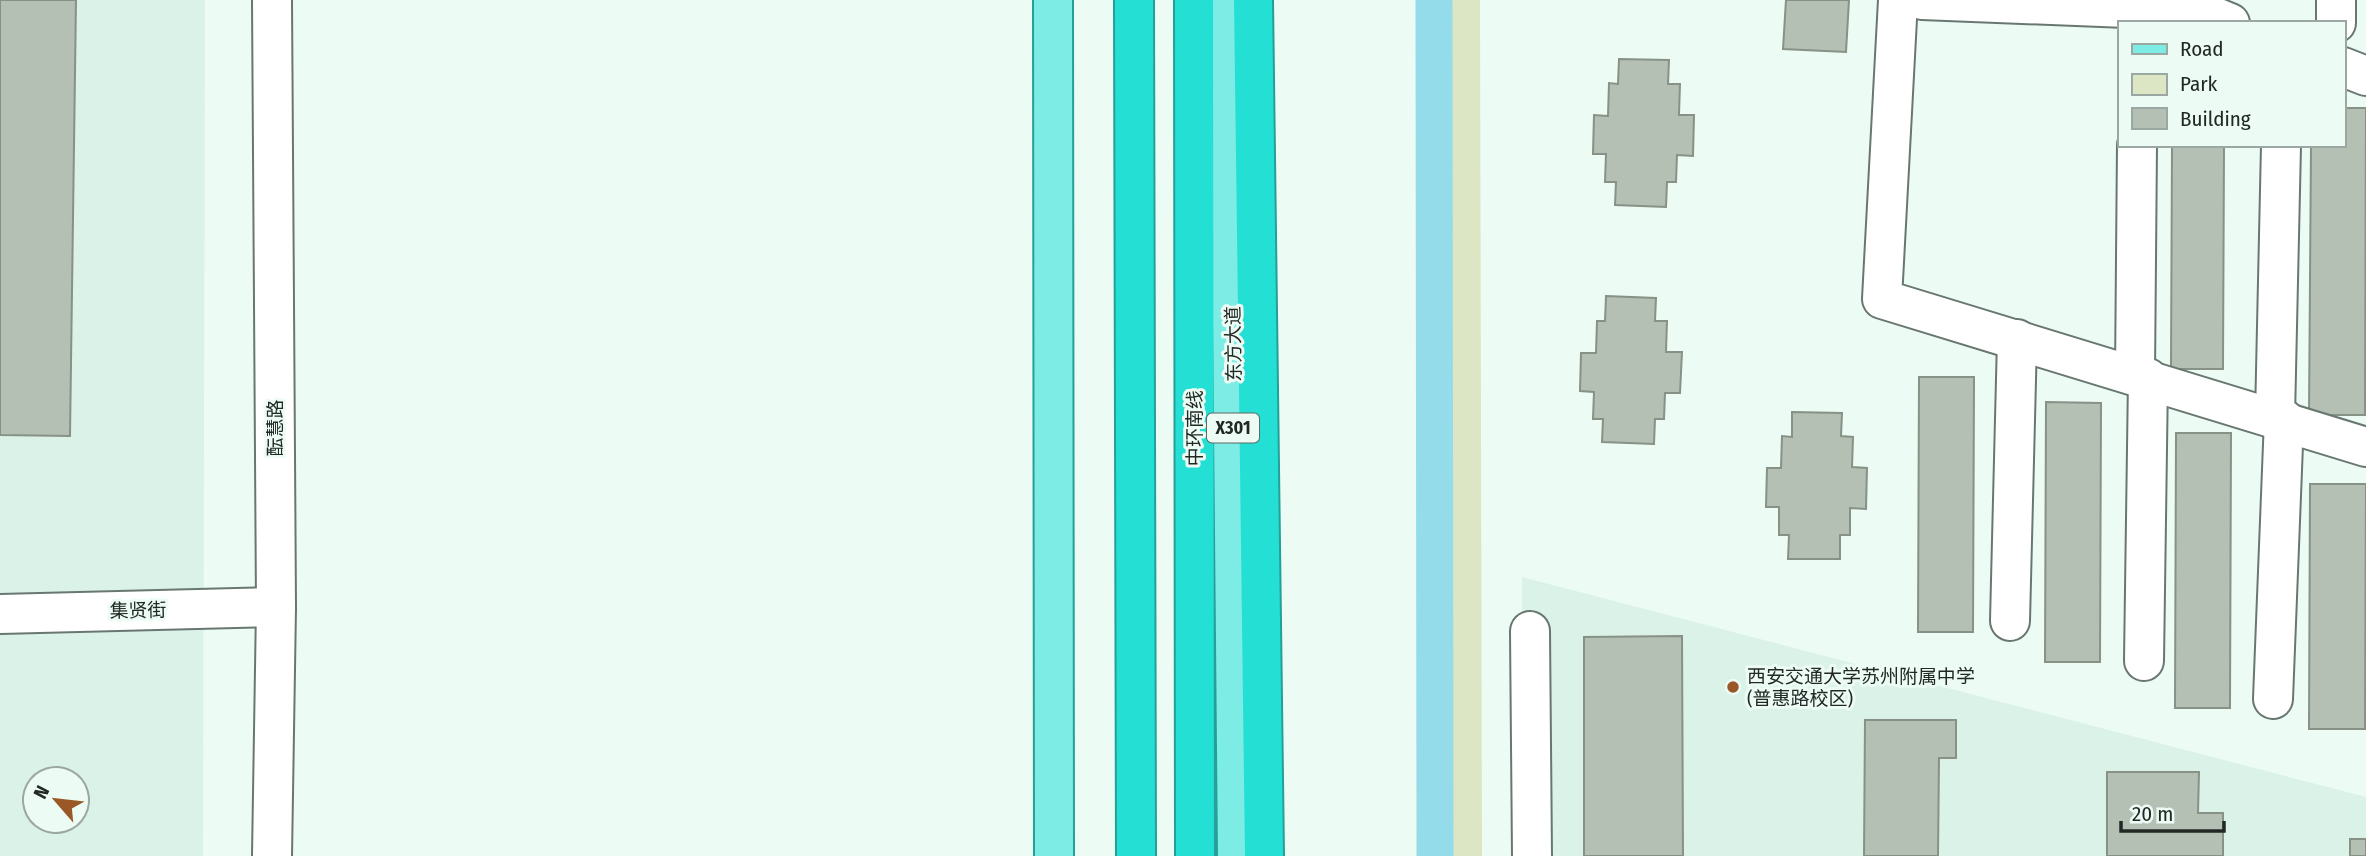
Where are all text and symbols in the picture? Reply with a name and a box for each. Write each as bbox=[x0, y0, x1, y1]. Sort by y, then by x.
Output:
legend bbox=[2118, 21, 2345, 147]
text: Road bbox=[2180, 36, 2224, 62]
text: Park bbox=[2180, 71, 2218, 97]
text: Building bbox=[2180, 106, 2251, 132]
street label: 东方大道 bbox=[1221, 306, 1246, 382]
street label: 中环南线 bbox=[1183, 390, 1206, 466]
street label: 酝慧路 bbox=[264, 399, 287, 457]
road number: X301 bbox=[1207, 414, 1259, 442]
street label: 集贤街 bbox=[109, 599, 167, 622]
place label: 西安交通大学苏州附属中学 (普惠路校区) bbox=[1747, 665, 1975, 710]
marker: 西安交通大学苏州附属中学 (普惠路校区) bbox=[1725, 679, 1741, 695]
north arrow bbox=[21, 765, 91, 835]
text: N bbox=[29, 782, 54, 803]
scale bar bbox=[2121, 790, 2224, 834]
text: 20 m bbox=[2132, 801, 2173, 827]

